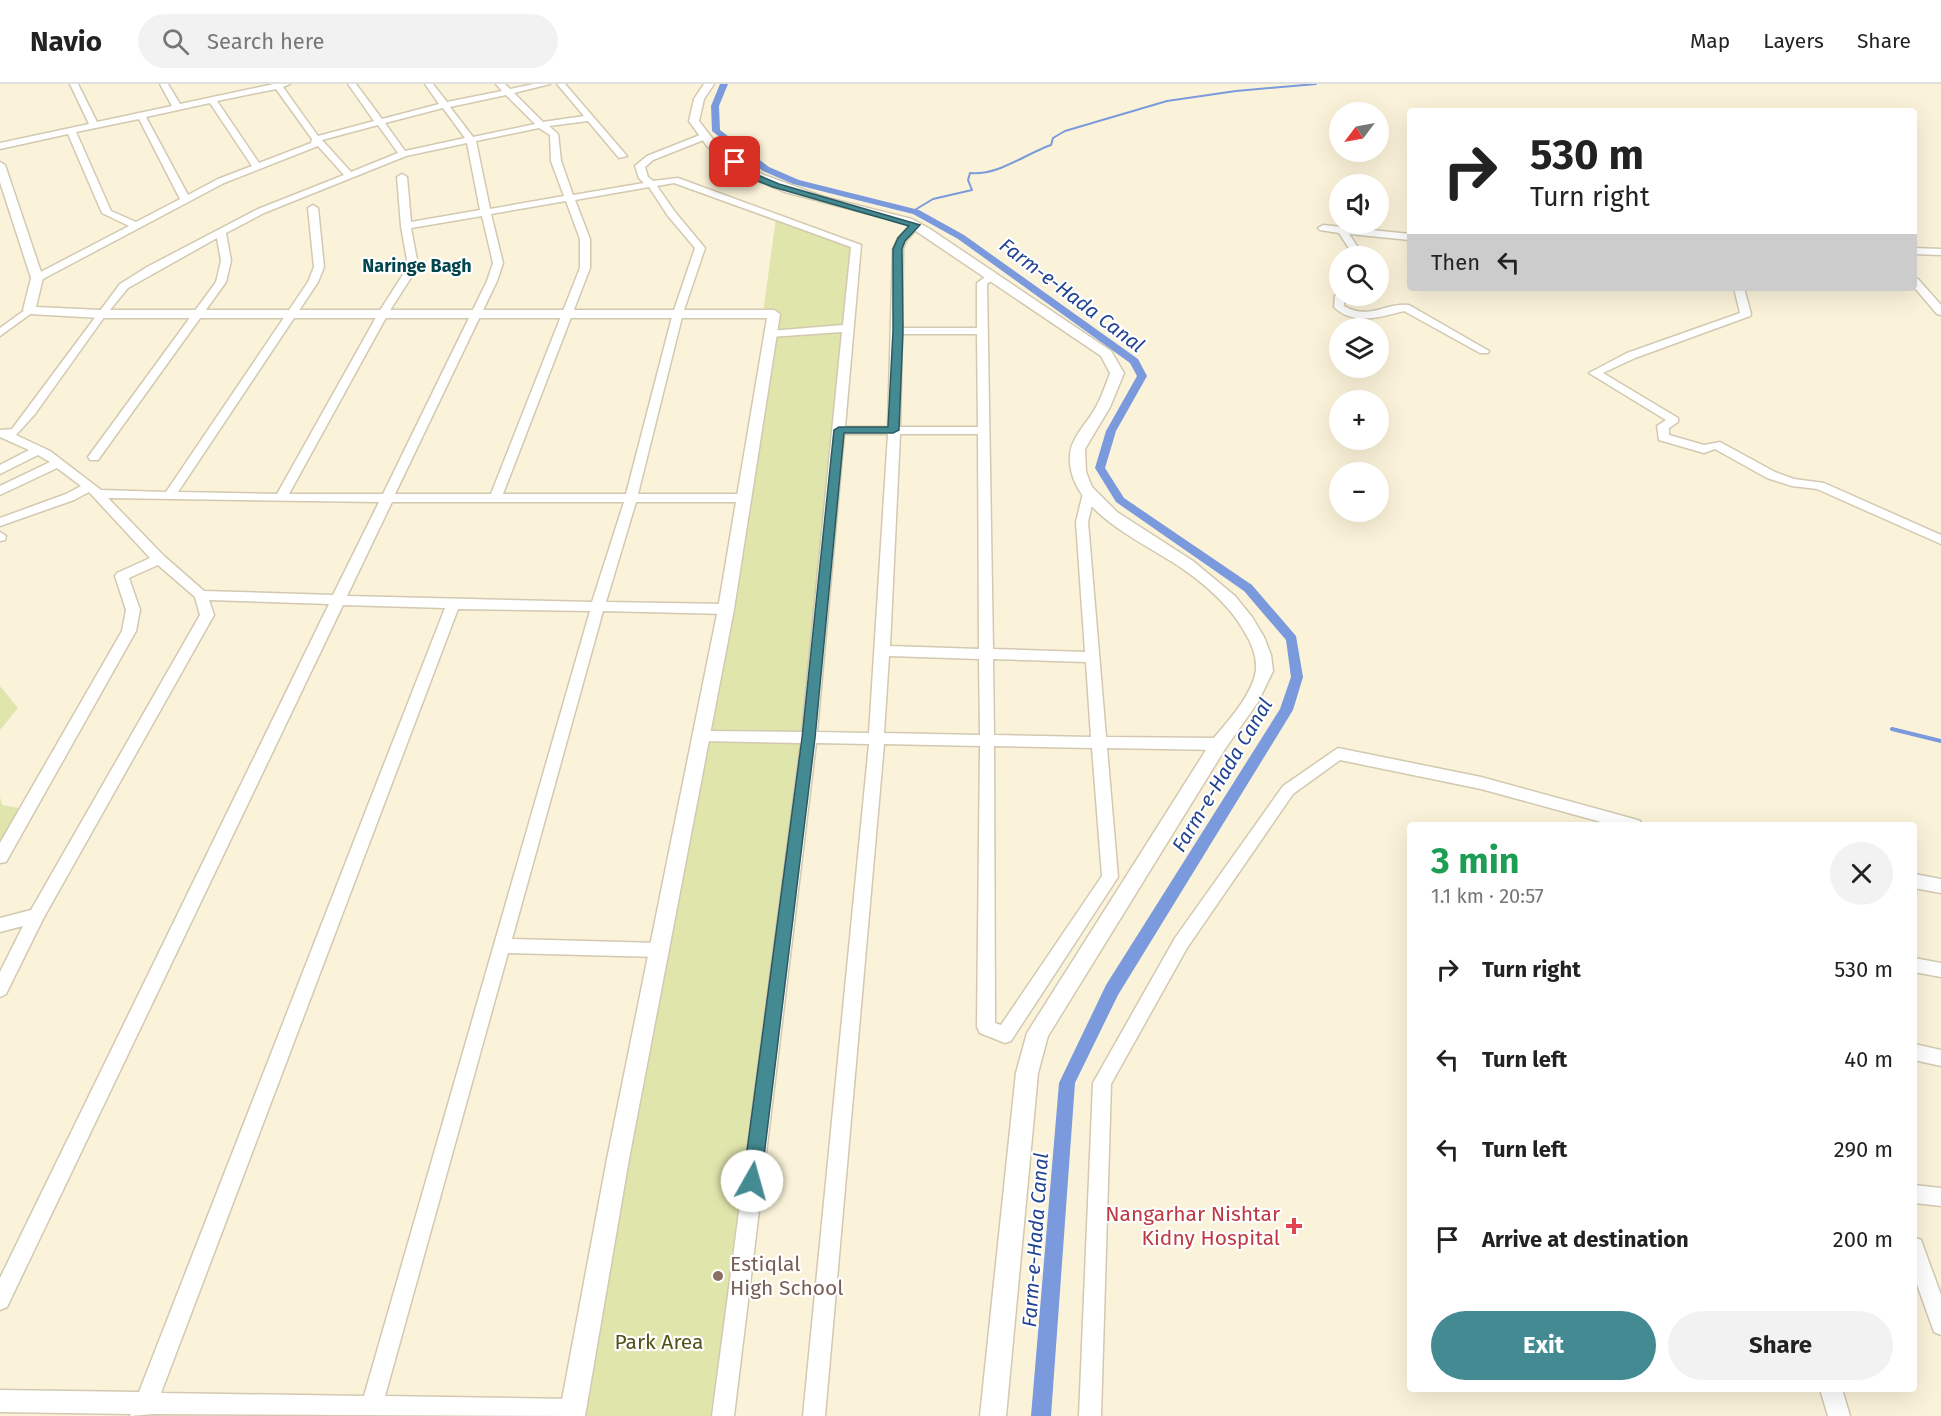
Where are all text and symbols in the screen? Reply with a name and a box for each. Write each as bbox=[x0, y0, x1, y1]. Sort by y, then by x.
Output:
search box bbox=[138, 14, 558, 68]
text: Navio bbox=[30, 25, 102, 58]
icon: search bbox=[159, 25, 192, 58]
text: Search here bbox=[207, 28, 325, 55]
text: Map bbox=[1690, 28, 1730, 54]
text: Layers bbox=[1763, 28, 1824, 54]
text: Share bbox=[1857, 28, 1911, 54]
north arrow bbox=[1329, 102, 1389, 162]
map controls bbox=[1329, 102, 1389, 522]
text: 530 m bbox=[1530, 130, 1644, 180]
icon: right bbox=[1431, 132, 1509, 210]
pin bbox=[709, 136, 760, 187]
icon: arrive bbox=[718, 145, 751, 178]
button: sound bbox=[1329, 174, 1389, 234]
text: Turn right bbox=[1530, 181, 1650, 213]
water label: Farm-e-Hada Canal bbox=[995, 233, 1149, 357]
button: search bbox=[1329, 246, 1389, 306]
icon: left bbox=[1492, 246, 1525, 279]
text: Then bbox=[1431, 249, 1480, 276]
district label: Naringe Bagh bbox=[362, 255, 472, 277]
button: layers bbox=[1329, 318, 1389, 378]
button: + bbox=[1329, 390, 1389, 450]
button: − bbox=[1329, 462, 1389, 522]
water label: Farm-e-Hada Canal bbox=[1167, 694, 1277, 856]
text: 3 min bbox=[1431, 839, 1520, 883]
button: close bbox=[1830, 842, 1893, 905]
text: 1.1 km · 20:57 bbox=[1431, 884, 1544, 908]
icon: right bbox=[1431, 953, 1464, 986]
text: Turn right bbox=[1482, 956, 1581, 983]
text: 530 m bbox=[1834, 956, 1893, 983]
icon: left bbox=[1431, 1043, 1464, 1076]
text: Turn left bbox=[1482, 1046, 1567, 1073]
text: 40 m bbox=[1844, 1046, 1893, 1073]
icon: left bbox=[1431, 1133, 1464, 1166]
text: Turn left bbox=[1482, 1136, 1567, 1163]
text: 290 m bbox=[1834, 1136, 1893, 1163]
position arrow bbox=[720, 1149, 784, 1213]
water label: Farm-e-Hada Canal bbox=[1017, 1152, 1053, 1328]
place label: Nangarhar Nishtar Kidny Hospital bbox=[1105, 1201, 1280, 1251]
marker: Nangarhar Nishtar Kidny Hospital bbox=[1285, 1217, 1303, 1235]
icon: arrive bbox=[1431, 1223, 1464, 1256]
text: Arrive at destination bbox=[1482, 1226, 1689, 1253]
text: 200 m bbox=[1833, 1226, 1893, 1253]
place label: Estiqlal High School bbox=[730, 1251, 843, 1301]
marker: Estiqlal High School bbox=[711, 1269, 725, 1283]
button: Exit bbox=[1431, 1311, 1656, 1380]
button: Share bbox=[1668, 1311, 1893, 1380]
park label: Park Area bbox=[614, 1329, 704, 1355]

